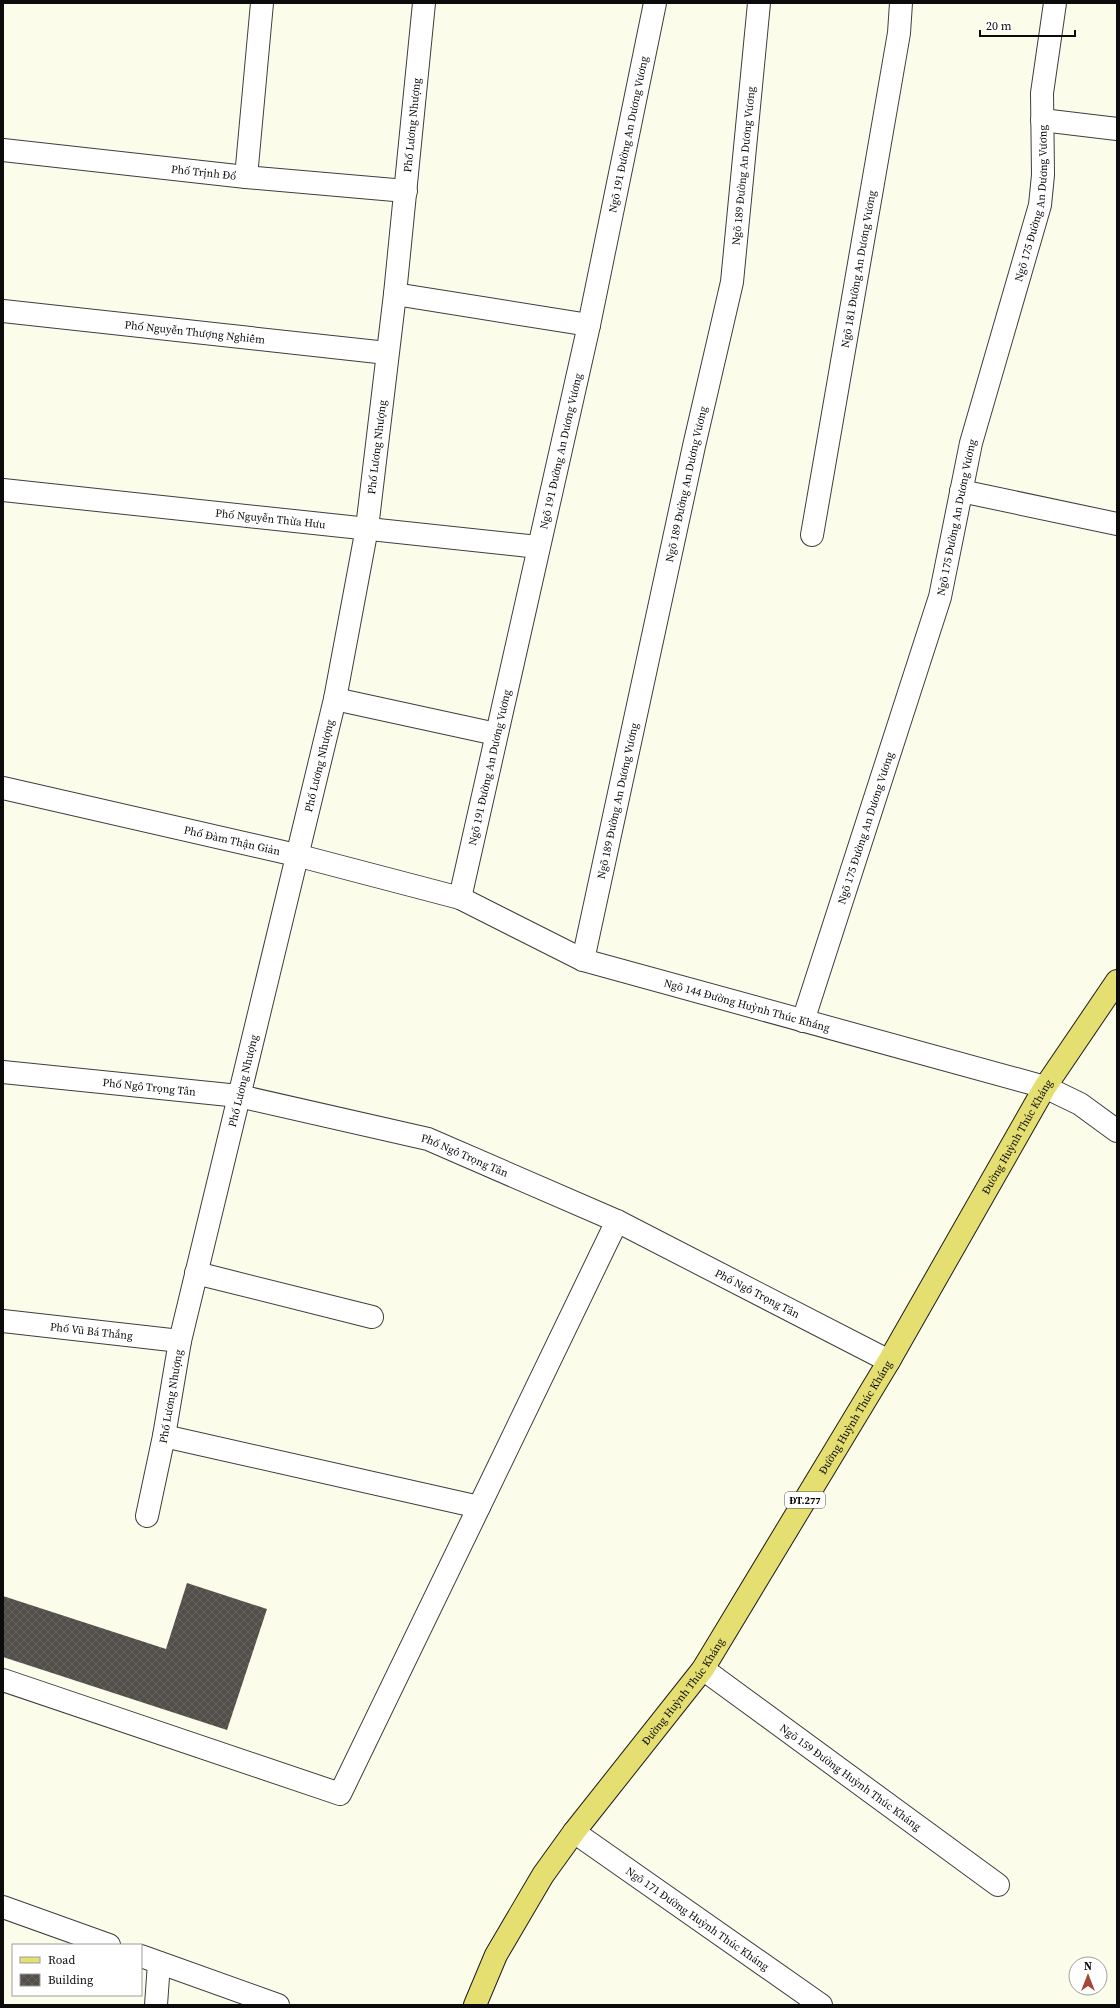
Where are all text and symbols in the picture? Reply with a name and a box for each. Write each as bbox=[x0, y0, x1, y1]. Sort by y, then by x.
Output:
scale bar bbox=[980, 12, 1075, 38]
text: 20 m bbox=[986, 18, 1012, 34]
street label: Ngõ 191 Đường An Dương Vương bbox=[605, 55, 652, 214]
street label: Phố Lương Nhượng bbox=[400, 77, 425, 173]
street label: Ngõ 189 Đường An Dương Vương bbox=[729, 85, 759, 246]
street label: Ngõ 175 Đường An Dương Vương bbox=[1011, 125, 1051, 283]
street label: Phố Trịnh Đổ bbox=[170, 162, 237, 184]
street label: Ngõ 181 Đường An Dương Vương bbox=[838, 189, 880, 349]
street label: Phố Nguyễn Thượng Nghiêm bbox=[124, 317, 266, 348]
street label: Ngõ 191 Đường An Dương Vương bbox=[536, 372, 586, 531]
street label: Phố Lương Nhượng bbox=[364, 399, 390, 495]
street label: Ngõ 189 Đường An Dương Vương bbox=[662, 404, 711, 564]
street label: Ngõ 175 Đường An Dương Vương bbox=[933, 437, 980, 597]
street label: Phố Nguyễn Thừa Hưu bbox=[215, 506, 327, 532]
street label: Ngõ 191 Đường An Dương Vương bbox=[465, 688, 515, 847]
street label: Phố Lương Nhượng bbox=[301, 718, 338, 814]
street label: Ngõ 189 Đường An Dương Vương bbox=[594, 721, 642, 880]
street label: Ngõ 175 Đường An Dương Vương bbox=[834, 750, 898, 906]
street label: Phố Đàm Thận Giản bbox=[182, 823, 282, 859]
street label: Ngõ 144 Đường Huỳnh Thúc Kháng bbox=[662, 976, 832, 1036]
street label: Phố Lương Nhượng bbox=[225, 1033, 262, 1129]
street label: Phố Ngô Trọng Tân bbox=[102, 1075, 197, 1100]
street label: Đường Huỳnh Thúc Kháng bbox=[978, 1076, 1056, 1197]
street label: Phố Ngô Trọng Tân bbox=[420, 1131, 511, 1181]
street label: Phố Ngô Trọng Tân bbox=[712, 1266, 803, 1322]
street label: Phố Vũ Bá Thắng bbox=[49, 1319, 134, 1344]
street label: Phố Lương Nhượng bbox=[156, 1348, 187, 1445]
street label: Đường Huỳnh Thúc Kháng bbox=[815, 1357, 896, 1477]
road number: ĐT.277 bbox=[785, 1492, 825, 1508]
street label: Đường Huỳnh Thúc Kháng bbox=[638, 1635, 728, 1749]
street label: Ngõ 159 Đường Huỳnh Thúc Kháng bbox=[777, 1721, 924, 1834]
street label: Ngõ 171 Đường Huỳnh Thúc Kháng bbox=[623, 1864, 772, 1975]
legend bbox=[12, 1944, 142, 1996]
text: Road bbox=[48, 1952, 75, 1968]
north arrow bbox=[1068, 1956, 1108, 1996]
text: N bbox=[1084, 1959, 1092, 1974]
text: Building bbox=[48, 1972, 93, 1988]

